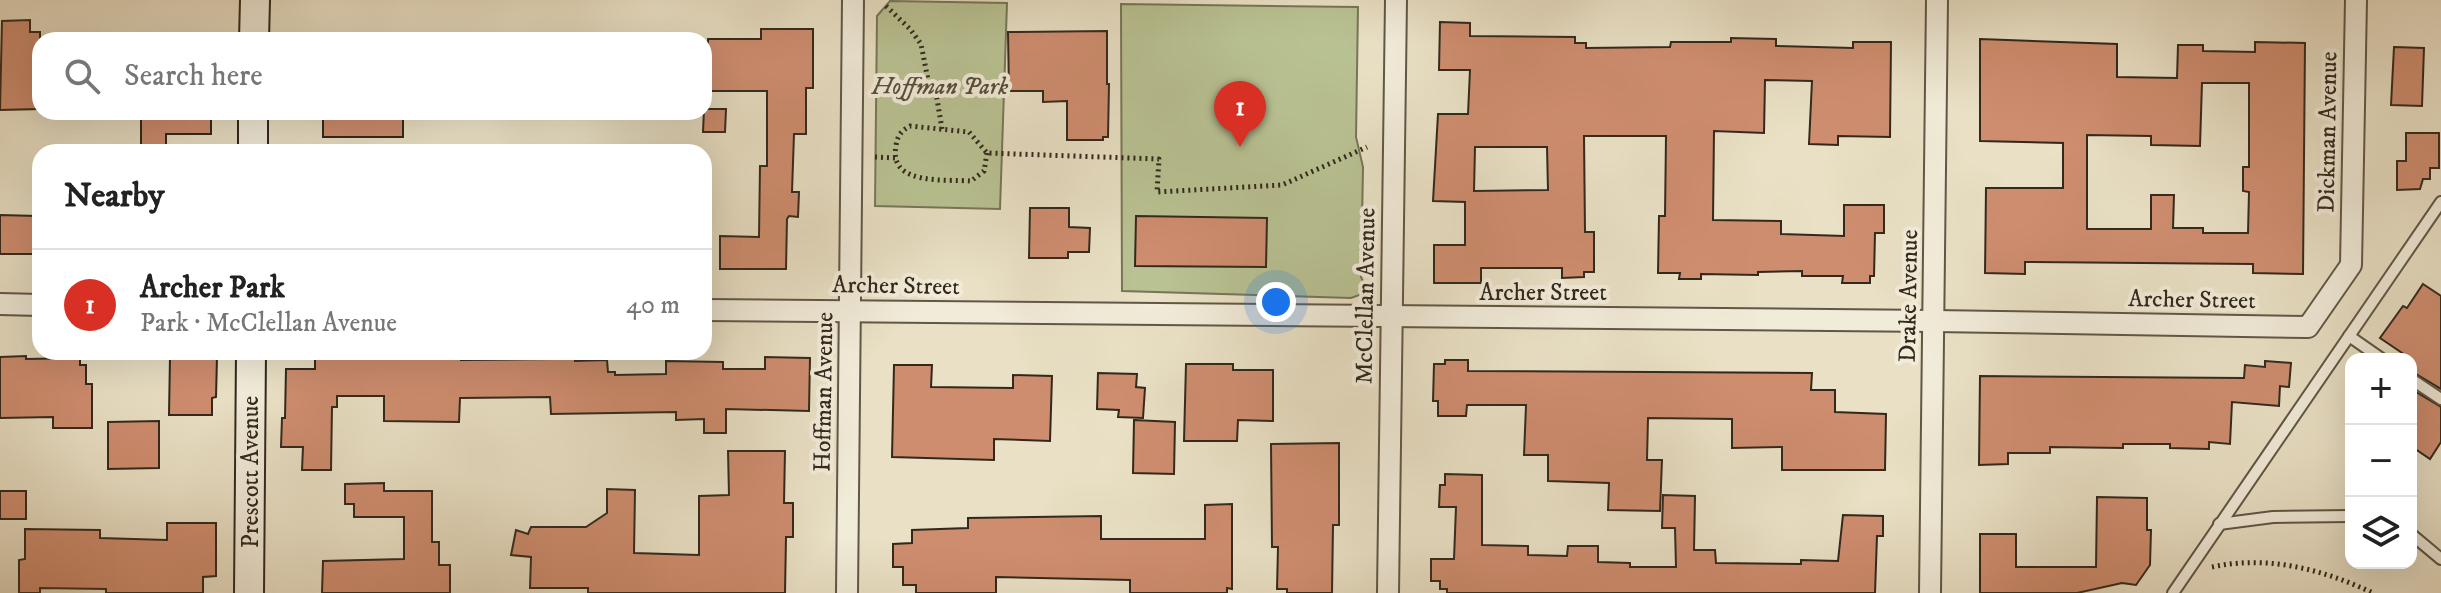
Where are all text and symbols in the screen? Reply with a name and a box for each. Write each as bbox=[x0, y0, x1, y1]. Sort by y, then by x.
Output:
search box bbox=[32, 32, 712, 120]
street label: Dickman Avenue bbox=[2312, 51, 2344, 213]
icon: search bbox=[60, 54, 104, 98]
text: Search here bbox=[124, 58, 263, 95]
park label: Hoffman Park bbox=[871, 72, 1008, 102]
pin: 1 bbox=[1214, 81, 1266, 147]
text: Nearby bbox=[64, 175, 165, 217]
street label: McClellan Avenue bbox=[1349, 207, 1383, 384]
street label: Drake Avenue bbox=[1893, 229, 1925, 363]
text: Archer Park bbox=[140, 270, 285, 307]
street label: Archer Street bbox=[832, 270, 960, 302]
street label: Archer Street bbox=[1479, 278, 1607, 308]
your location bbox=[1256, 282, 1296, 322]
street label: Archer Street bbox=[2128, 284, 2256, 316]
text: 1 bbox=[85, 289, 95, 322]
text: 40 m bbox=[626, 289, 680, 322]
text: Park · McClellan Avenue bbox=[140, 307, 397, 340]
street label: Hoffman Avenue bbox=[808, 312, 840, 472]
map controls bbox=[2345, 353, 2417, 569]
button: + bbox=[2345, 353, 2417, 425]
street label: Prescott Avenue bbox=[236, 396, 266, 548]
button: − bbox=[2345, 425, 2417, 497]
button: layers bbox=[2345, 497, 2417, 569]

